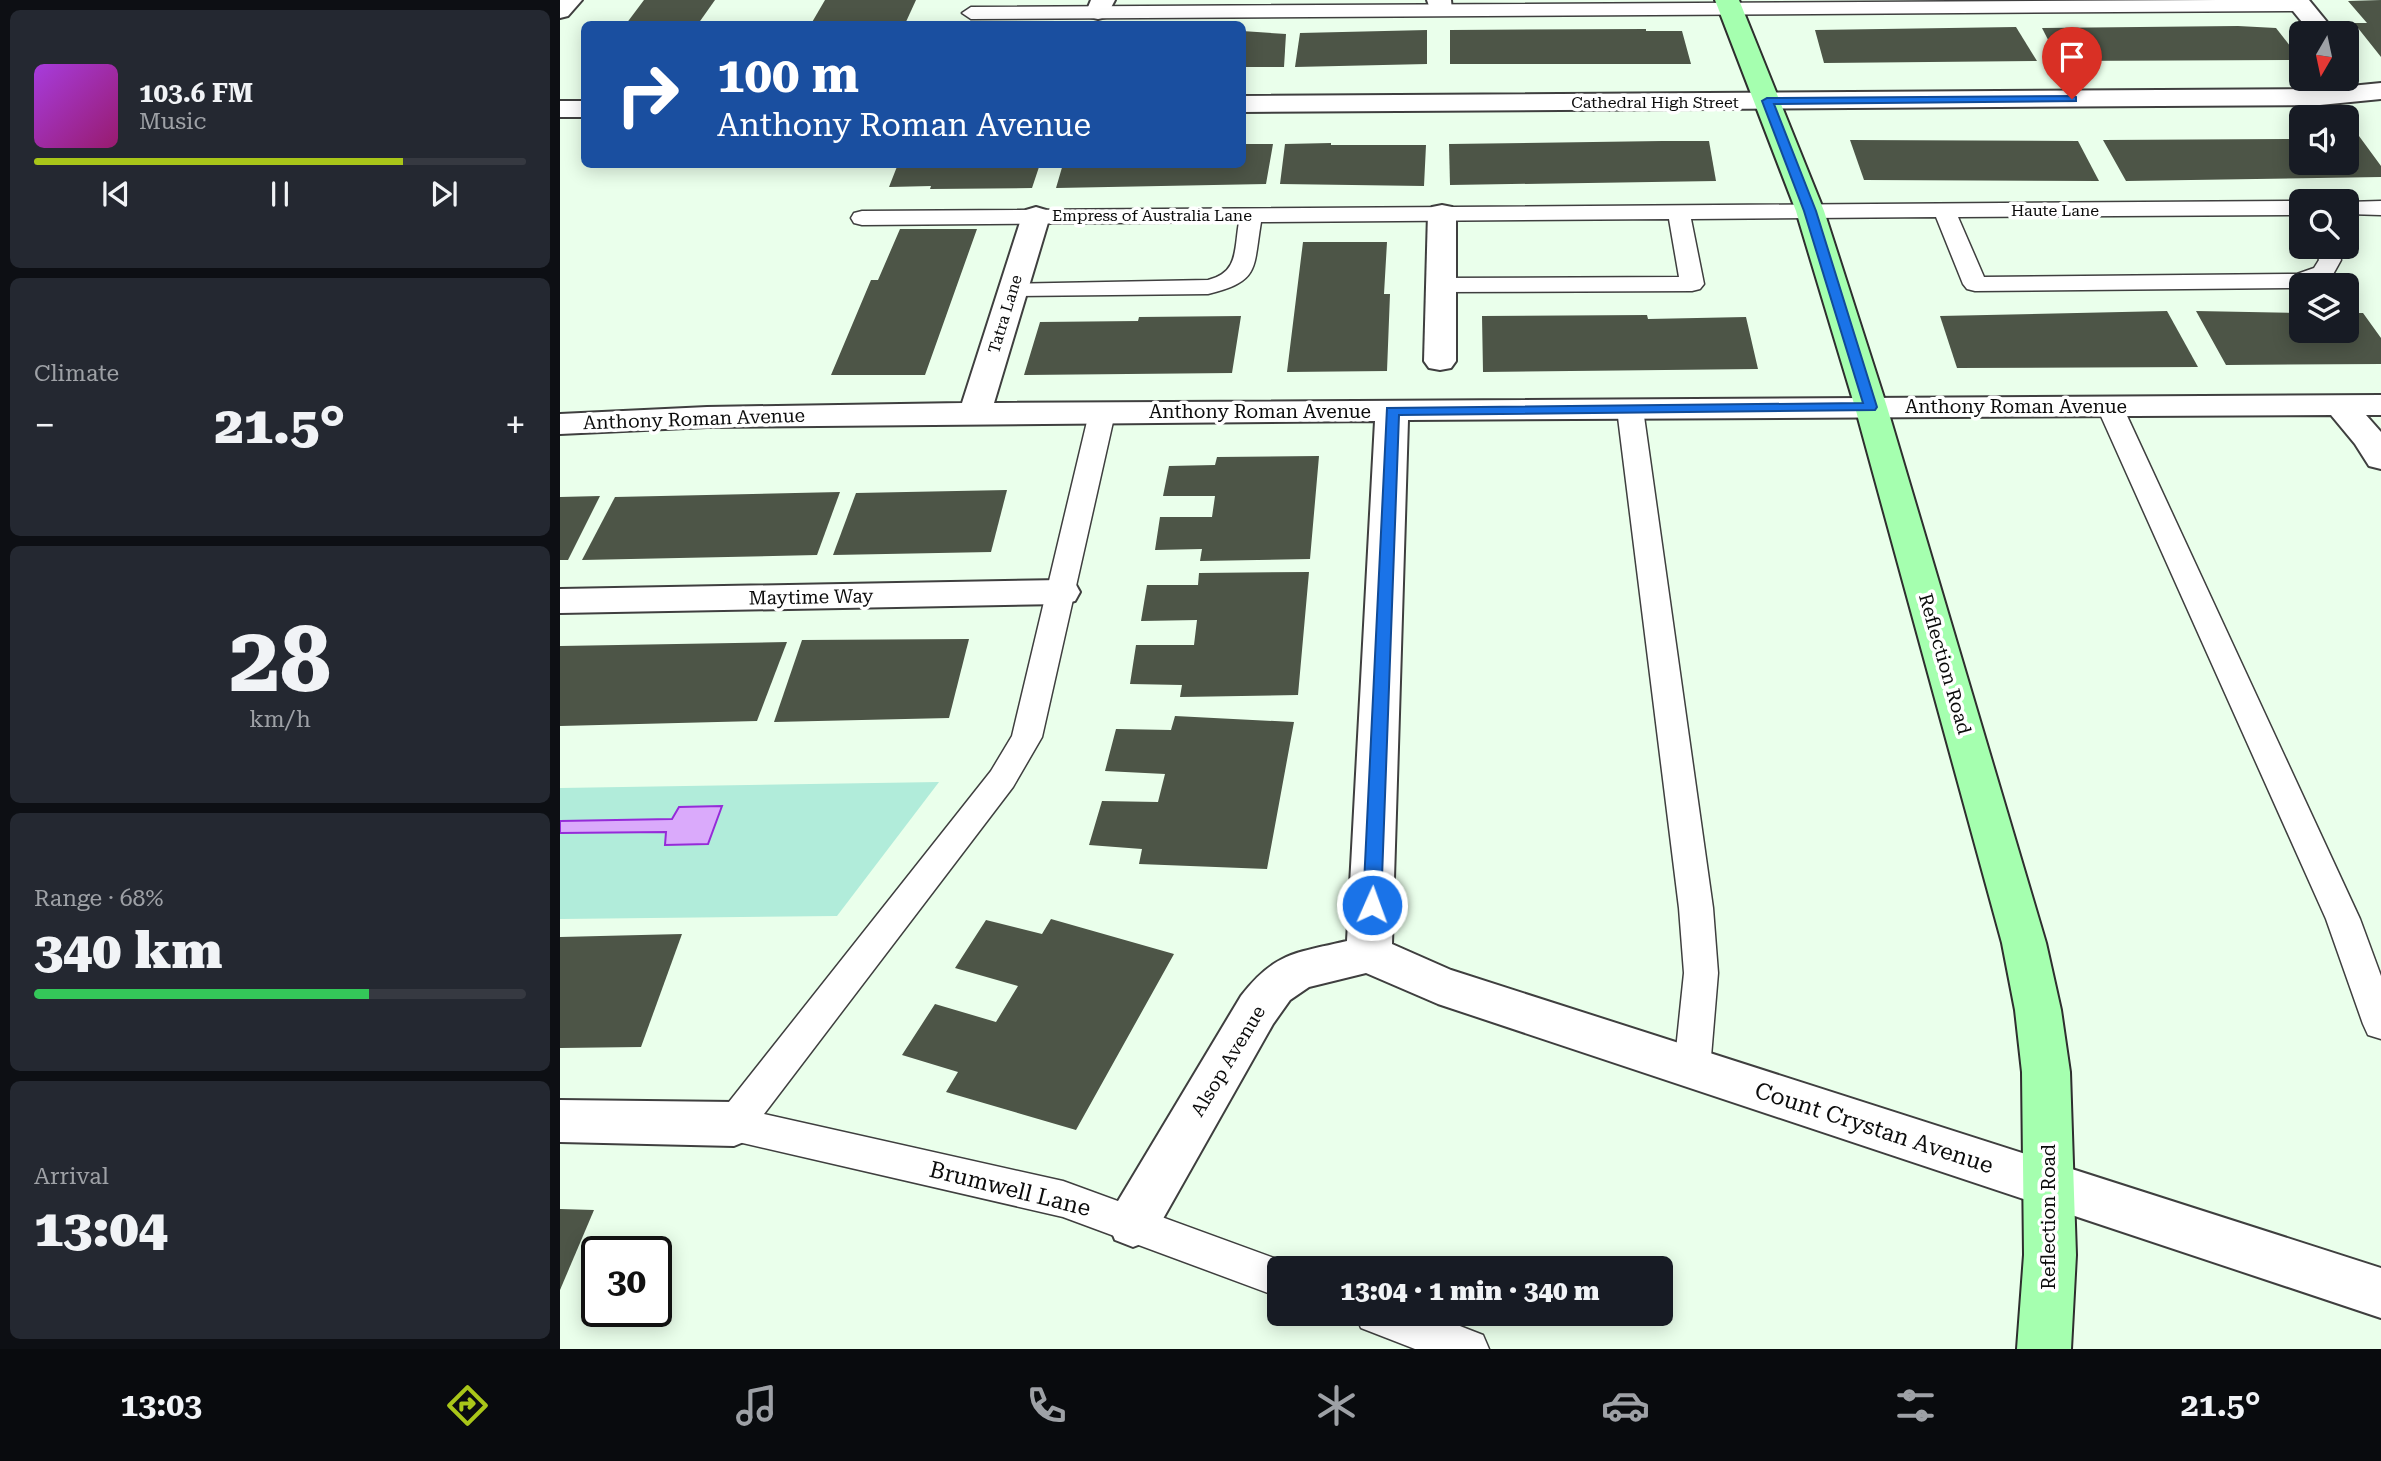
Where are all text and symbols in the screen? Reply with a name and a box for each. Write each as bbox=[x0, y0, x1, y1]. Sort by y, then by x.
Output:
north arrow bbox=[2289, 21, 2359, 91]
map controls bbox=[2289, 21, 2359, 343]
pin bbox=[2042, 27, 2102, 99]
icon: arrive bbox=[2053, 38, 2091, 76]
text: 100 m bbox=[717, 47, 859, 104]
icon: right bbox=[602, 49, 693, 140]
text: 103.6 FM bbox=[139, 78, 253, 108]
street label: Cathedral High Street bbox=[1571, 93, 1739, 112]
button: sound bbox=[2289, 105, 2359, 175]
text: Anthony Roman Avenue bbox=[717, 106, 1091, 144]
text: Music bbox=[139, 108, 206, 135]
icon: previous bbox=[97, 175, 135, 213]
icon: pause bbox=[261, 175, 299, 213]
icon: next bbox=[425, 175, 463, 213]
button: search bbox=[2289, 189, 2359, 259]
street label: Haute Lane bbox=[2011, 201, 2099, 220]
street label: Empress of Australia Lane bbox=[1052, 206, 1252, 225]
street label: Tatra Lane bbox=[984, 272, 1026, 356]
button: layers bbox=[2289, 273, 2359, 343]
text: Climate bbox=[34, 360, 119, 387]
text: 21.5° bbox=[215, 395, 345, 456]
street label: Anthony Roman Avenue bbox=[1905, 395, 2127, 418]
street label: Anthony Roman Avenue bbox=[1149, 400, 1371, 423]
text: − bbox=[34, 403, 55, 447]
text: + bbox=[505, 403, 526, 447]
street label: Anthony Roman Avenue bbox=[583, 404, 805, 434]
street label: Maytime Way bbox=[748, 584, 874, 610]
street label: Reflection Road bbox=[1914, 591, 1976, 737]
text: 28 bbox=[229, 607, 331, 713]
text: km/h bbox=[249, 706, 311, 733]
position arrow bbox=[1335, 868, 1409, 942]
text: Range · 68% bbox=[34, 885, 163, 912]
text: 340 km bbox=[34, 920, 222, 981]
street label: Alsop Avenue bbox=[1186, 1001, 1270, 1121]
street label: Count Crystan Avenue bbox=[1751, 1077, 1997, 1179]
street label: Reflection Road bbox=[2037, 1144, 2060, 1290]
street label: Brumwell Lane bbox=[927, 1156, 1093, 1222]
text: Arrival bbox=[34, 1163, 109, 1190]
text: 13:04 bbox=[34, 1198, 168, 1259]
speed limit sign: 30 bbox=[581, 1236, 672, 1327]
text: 13:04 · 1 min · 340 m bbox=[1340, 1276, 1600, 1306]
icon: directions bbox=[443, 1381, 492, 1430]
icon: music bbox=[732, 1381, 781, 1430]
icon: phone bbox=[1022, 1381, 1071, 1430]
icon: climate bbox=[1312, 1381, 1361, 1430]
icon: car bbox=[1601, 1381, 1650, 1430]
icon: filters bbox=[1891, 1381, 1940, 1430]
text: 13:03 bbox=[120, 1386, 202, 1424]
text: 21.5° bbox=[2181, 1386, 2261, 1424]

